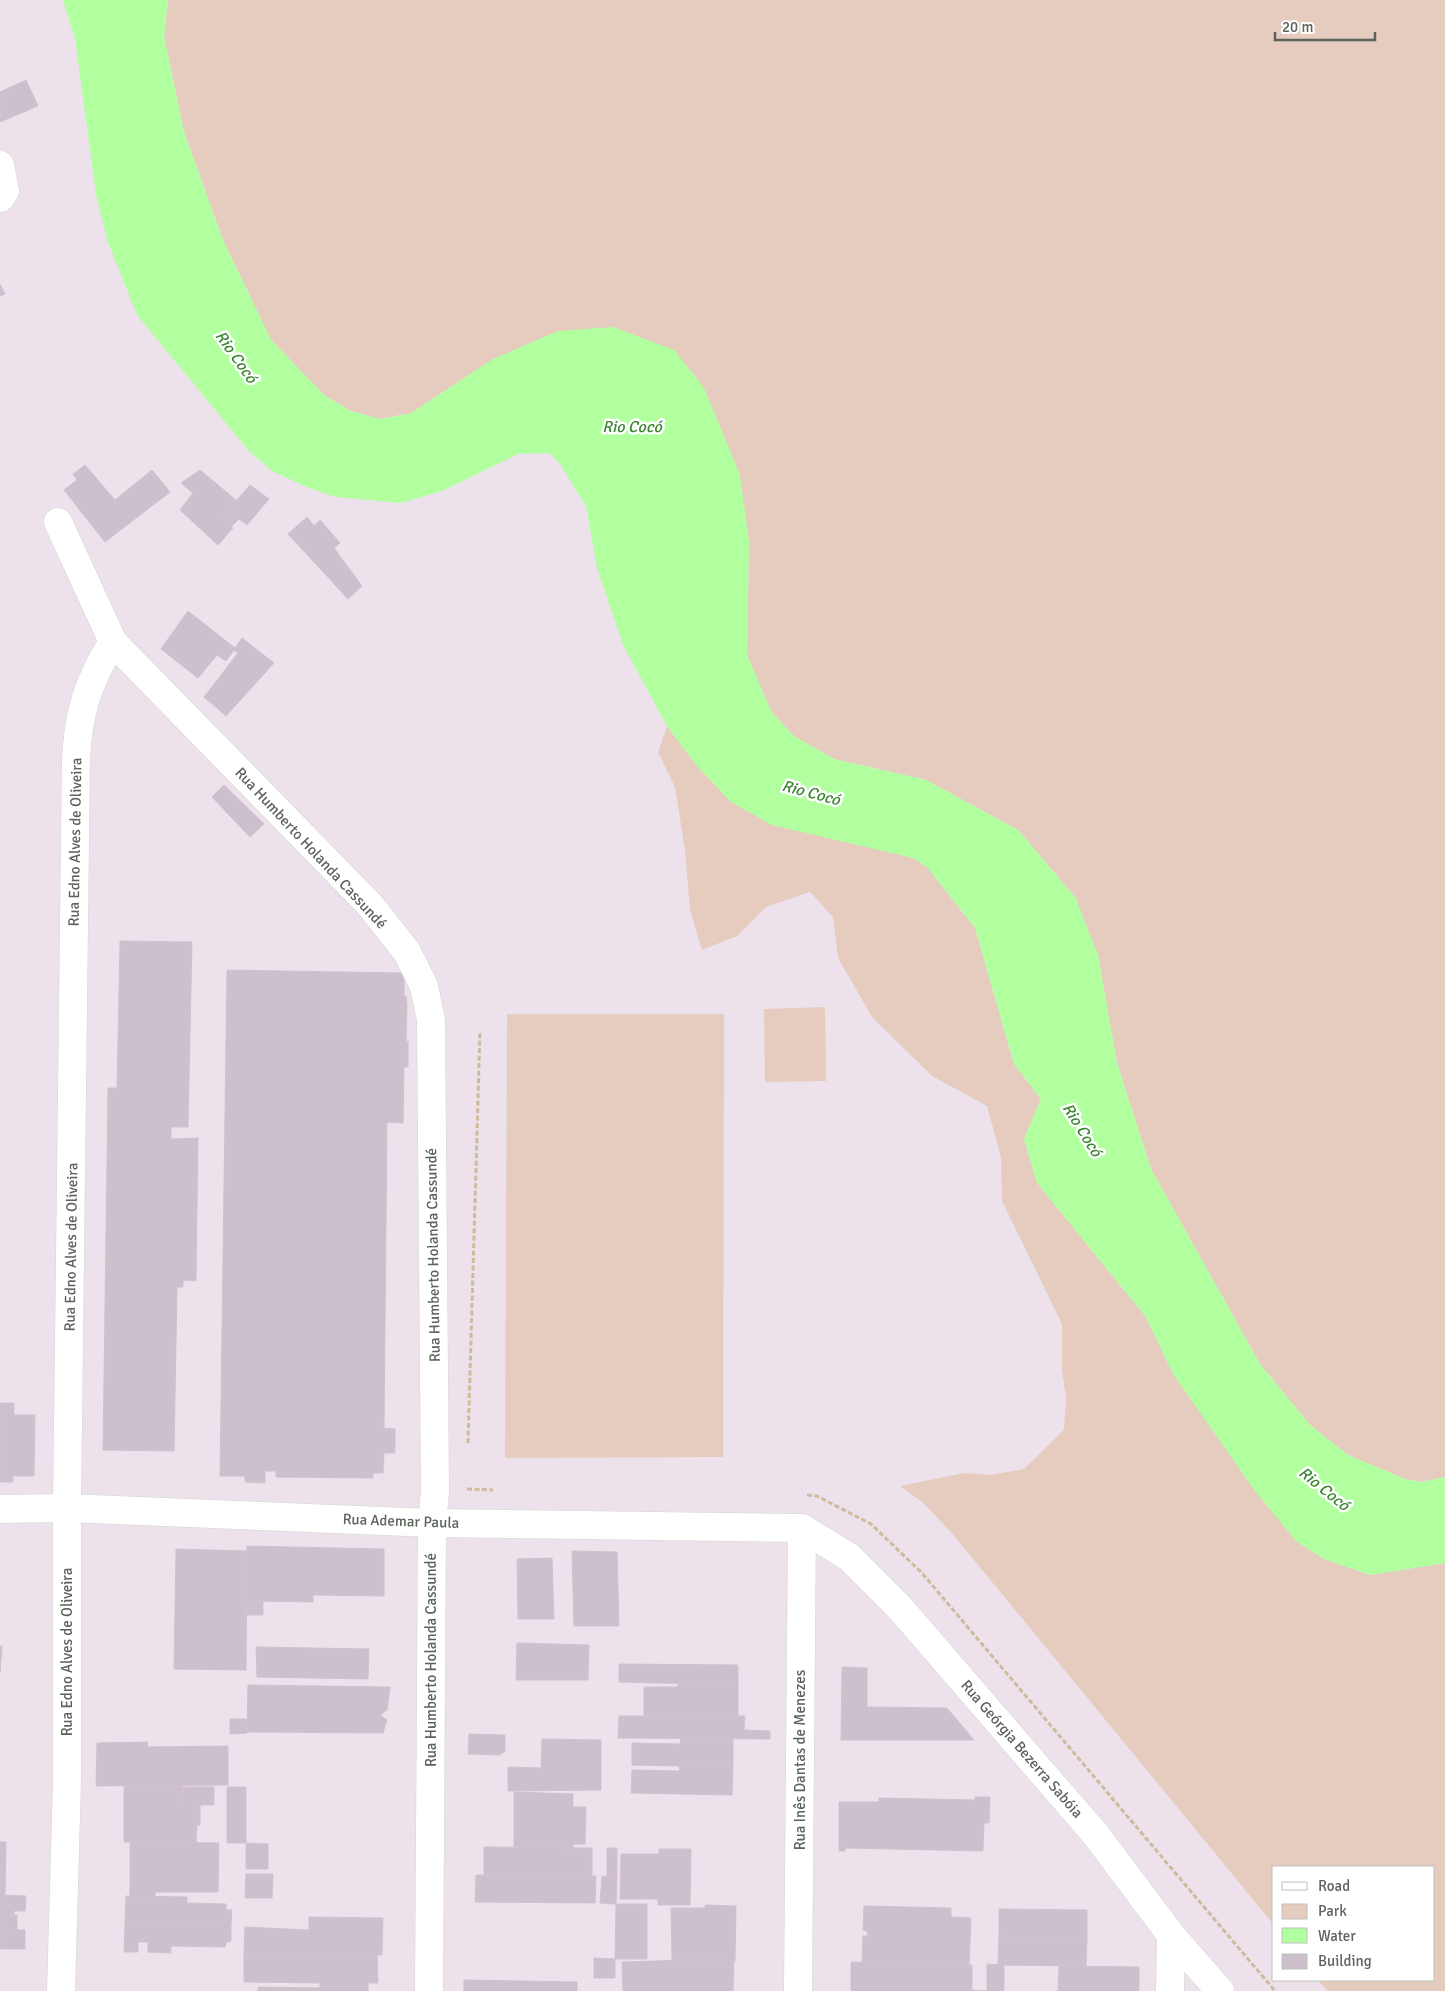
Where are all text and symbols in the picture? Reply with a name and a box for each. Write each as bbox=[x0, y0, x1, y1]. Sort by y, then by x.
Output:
scale bar bbox=[1275, 10, 1375, 42]
text: 20 m bbox=[1282, 18, 1313, 36]
water label: Rio Cocó bbox=[211, 327, 262, 388]
water label: Rio Cocó bbox=[602, 417, 663, 437]
street label: Rua Edno Alves de Oliveira bbox=[65, 757, 85, 927]
street label: Rua Humberto Holanda Cassundé bbox=[231, 764, 391, 932]
water label: Rio Cocó bbox=[780, 776, 844, 811]
water label: Rio Cocó bbox=[1058, 1100, 1107, 1162]
street label: Rua Humberto Holanda Cassundé bbox=[422, 1148, 444, 1362]
street label: Rua Edno Alves de Oliveira bbox=[61, 1162, 81, 1332]
water label: Rio Cocó bbox=[1295, 1463, 1355, 1517]
street label: Rua Ademar Paula bbox=[342, 1510, 460, 1532]
street label: Rua Humberto Holanda Cassundé bbox=[422, 1553, 440, 1767]
street label: Rua Edno Alves de Oliveira bbox=[58, 1568, 76, 1736]
street label: Rua Inês Dantas de Menezes bbox=[791, 1669, 809, 1850]
street label: Rua Geórgia Bezerra Sabóia bbox=[957, 1676, 1087, 1822]
legend bbox=[1272, 1866, 1435, 1981]
text: Road bbox=[1318, 1877, 1350, 1895]
text: Park bbox=[1318, 1902, 1347, 1920]
text: Water bbox=[1318, 1927, 1356, 1945]
text: Building bbox=[1318, 1952, 1372, 1970]

